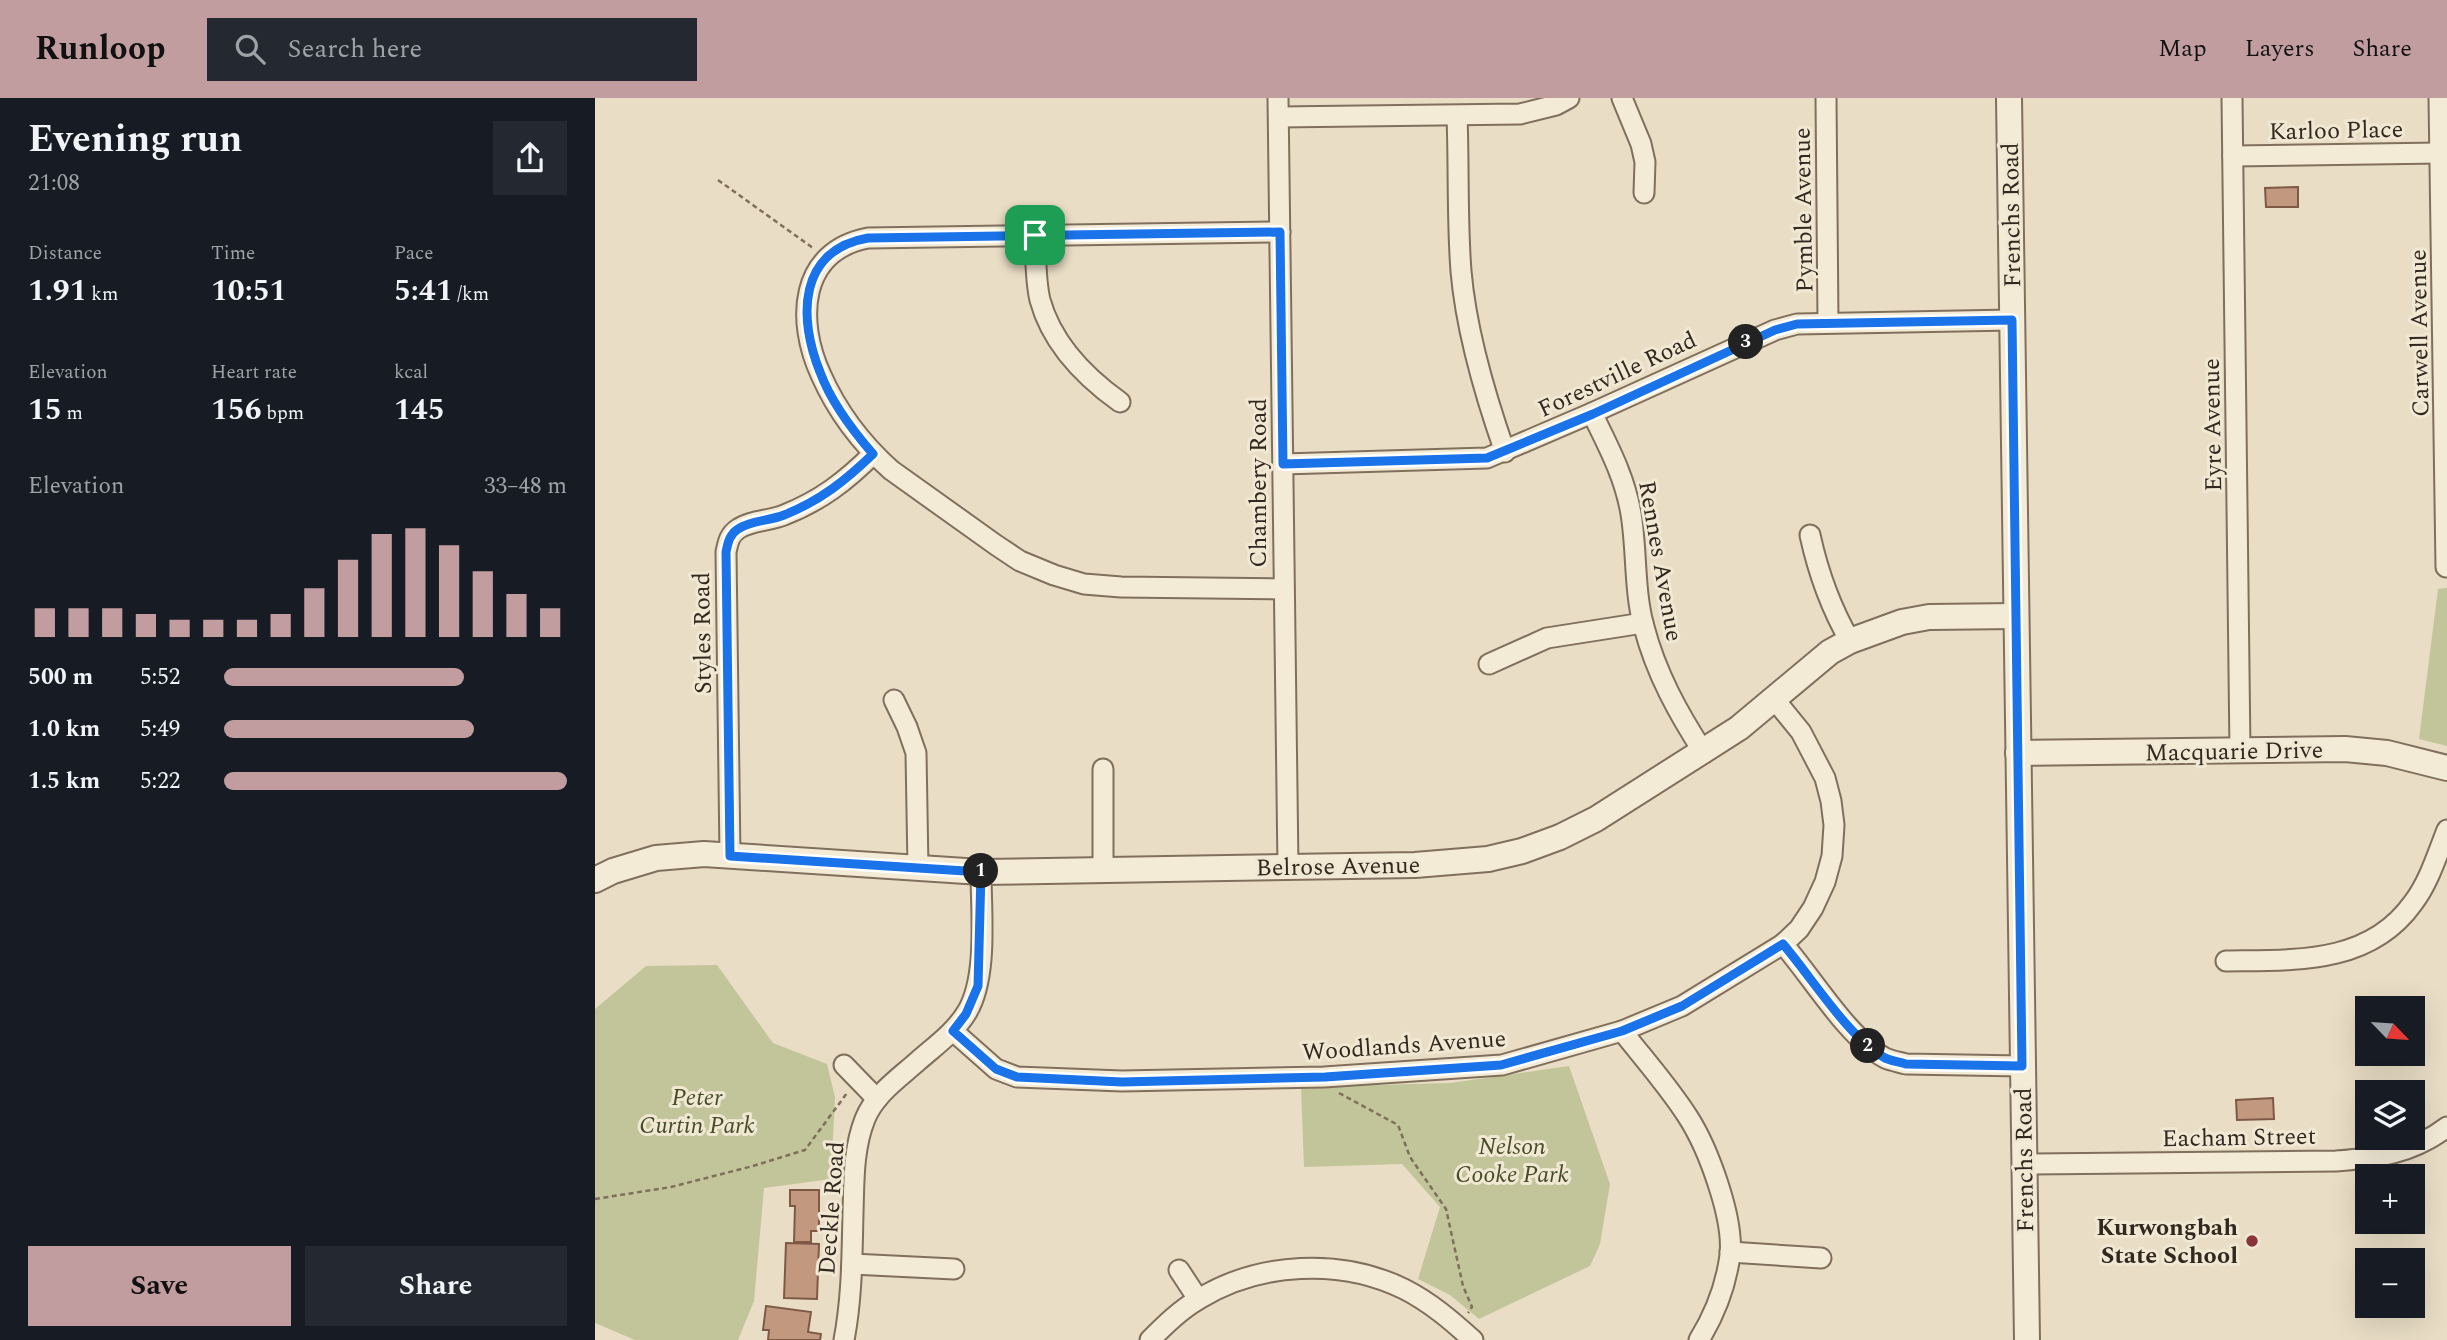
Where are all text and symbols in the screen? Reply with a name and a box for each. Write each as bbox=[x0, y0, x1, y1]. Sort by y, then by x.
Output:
search box bbox=[207, 18, 697, 81]
text: Runloop bbox=[35, 24, 165, 74]
text: Search here bbox=[287, 29, 422, 69]
icon: search bbox=[231, 30, 269, 68]
text: Map bbox=[2158, 31, 2207, 67]
text: Layers bbox=[2245, 31, 2315, 67]
text: Share bbox=[2353, 31, 2412, 67]
text: Evening run bbox=[28, 111, 242, 169]
street label: Karloo Place bbox=[2269, 112, 2404, 150]
button: share bbox=[493, 121, 567, 195]
street label: Pymble Avenue bbox=[1785, 127, 1823, 293]
street label: Frenchs Road bbox=[1993, 142, 2031, 288]
text: 21:08 bbox=[28, 166, 80, 201]
pin bbox=[1005, 205, 1065, 265]
icon: arrive bbox=[1016, 216, 1054, 254]
text: Distance bbox=[28, 239, 102, 268]
text: Time bbox=[211, 239, 255, 268]
text: Pace bbox=[394, 239, 433, 268]
street label: Carwell Avenue bbox=[2401, 249, 2439, 417]
text: 1.91 bbox=[28, 268, 87, 314]
text: 10:51 bbox=[211, 268, 286, 314]
text: 5:41 bbox=[394, 268, 453, 314]
text: km bbox=[87, 280, 118, 309]
text: /km bbox=[453, 280, 489, 309]
street label: Forestville Road bbox=[1532, 322, 1703, 427]
pin: 3 bbox=[1729, 324, 1763, 360]
text: 3 bbox=[1740, 327, 1751, 356]
text: Elevation bbox=[28, 358, 108, 387]
text: Heart rate bbox=[211, 358, 297, 387]
text: kcal bbox=[394, 358, 428, 387]
street label: Eyre Avenue bbox=[2194, 358, 2232, 492]
text: 15 bbox=[28, 387, 62, 433]
text: 156 bbox=[211, 387, 262, 433]
text: 145 bbox=[394, 387, 445, 433]
street label: Chambery Road bbox=[1241, 398, 1277, 568]
text: m bbox=[62, 399, 83, 428]
text: bpm bbox=[262, 399, 304, 428]
text: Elevation bbox=[28, 469, 124, 504]
text: 33–48 m bbox=[484, 469, 567, 504]
street label: Rennes Avenue bbox=[1628, 478, 1692, 644]
street label: Styles Road bbox=[684, 572, 722, 694]
text: 500 m bbox=[28, 660, 93, 695]
text: 5:52 bbox=[140, 660, 180, 695]
text: 1.0 km bbox=[28, 712, 100, 747]
text: 5:49 bbox=[140, 712, 180, 747]
street label: Macquarie Drive bbox=[2145, 732, 2323, 772]
text: 1.5 km bbox=[28, 764, 100, 799]
text: 5:22 bbox=[140, 764, 180, 799]
street label: Belrose Avenue bbox=[1256, 848, 1421, 886]
pin: 1 bbox=[963, 854, 999, 888]
text: 1 bbox=[975, 856, 986, 885]
north arrow bbox=[2355, 996, 2425, 1066]
map controls bbox=[2355, 996, 2425, 1318]
street label: Woodlands Avenue bbox=[1301, 1021, 1507, 1071]
pin: 2 bbox=[1851, 1028, 1885, 1063]
text: 2 bbox=[1862, 1031, 1873, 1060]
park label: Peter Curtin Park bbox=[639, 1080, 755, 1144]
button: layers bbox=[2355, 1080, 2425, 1150]
street label: Frenchs Road bbox=[2006, 1087, 2044, 1233]
street label: Eacham Street bbox=[2162, 1119, 2316, 1157]
park label: Nelson Cooke Park bbox=[1455, 1129, 1569, 1193]
street label: Deckle Road bbox=[809, 1140, 855, 1276]
button: + bbox=[2355, 1164, 2425, 1234]
place label: Kurwongbah State School bbox=[2096, 1210, 2238, 1274]
marker: Kurwongbah State School bbox=[2244, 1233, 2260, 1249]
button: Save bbox=[28, 1246, 291, 1326]
button: Share bbox=[305, 1246, 567, 1326]
button: − bbox=[2355, 1248, 2425, 1318]

